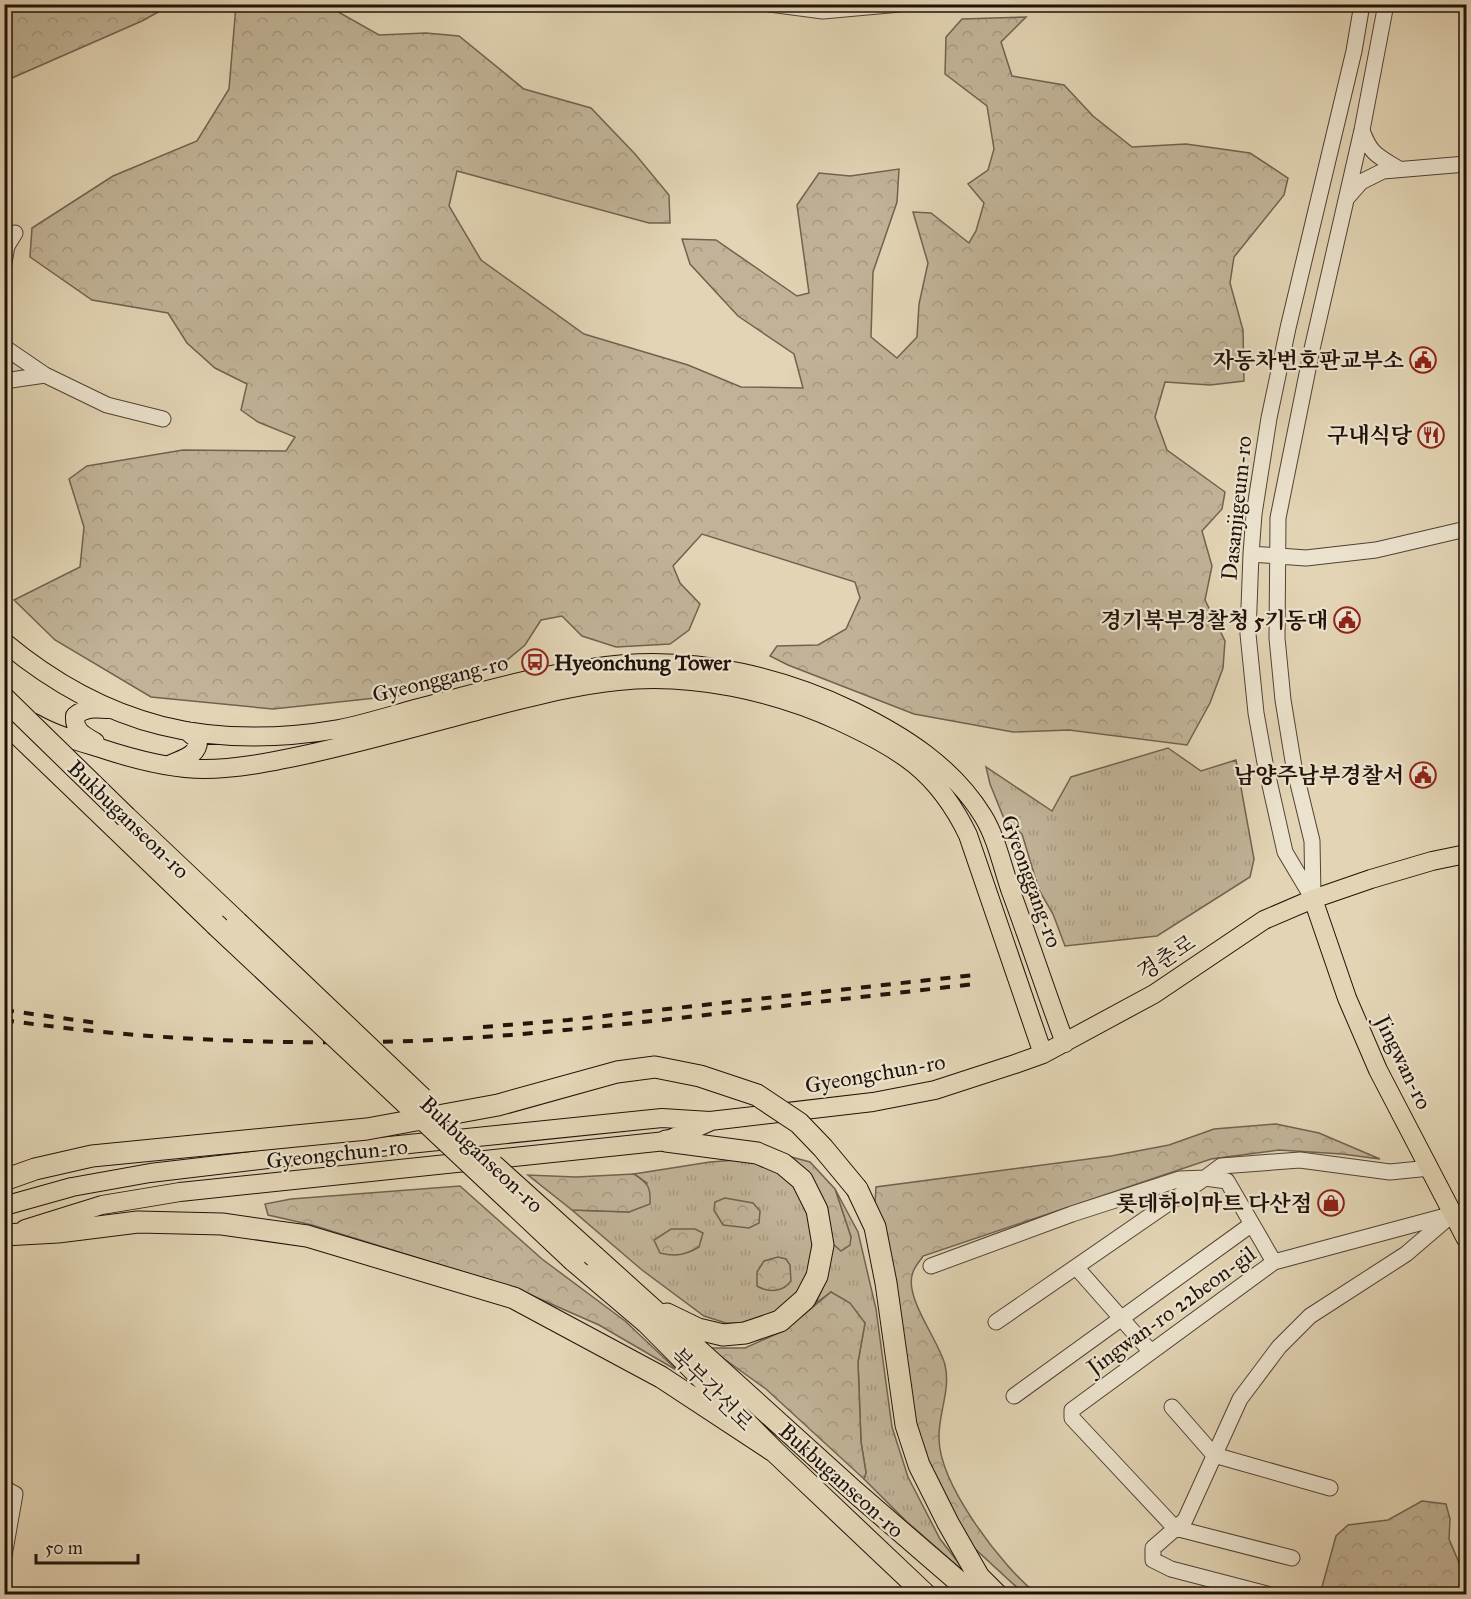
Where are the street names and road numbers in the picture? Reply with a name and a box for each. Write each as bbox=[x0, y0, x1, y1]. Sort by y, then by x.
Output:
street label: Dasanjigeum-ro bbox=[1215, 434, 1258, 582]
street label: Gyeonggang-ro bbox=[369, 649, 511, 708]
street label: Bukbuganseon-ro bbox=[62, 754, 195, 884]
street label: Gyeonggang-ro bbox=[995, 811, 1068, 951]
street label: 경춘로 bbox=[1132, 929, 1200, 986]
street label: Jingwan-ro bbox=[1368, 1009, 1438, 1114]
street label: Gyeongchun-ro bbox=[803, 1048, 947, 1099]
street label: Bukbuganseon-ro bbox=[414, 1090, 549, 1218]
street label: Gyeongchun-ro bbox=[265, 1133, 409, 1174]
street label: Jingwan-ro 22beon-gil bbox=[1080, 1240, 1261, 1382]
street label: 북부간선로 bbox=[665, 1342, 759, 1436]
street label: Bukbuganseon-ro bbox=[774, 1417, 910, 1544]

